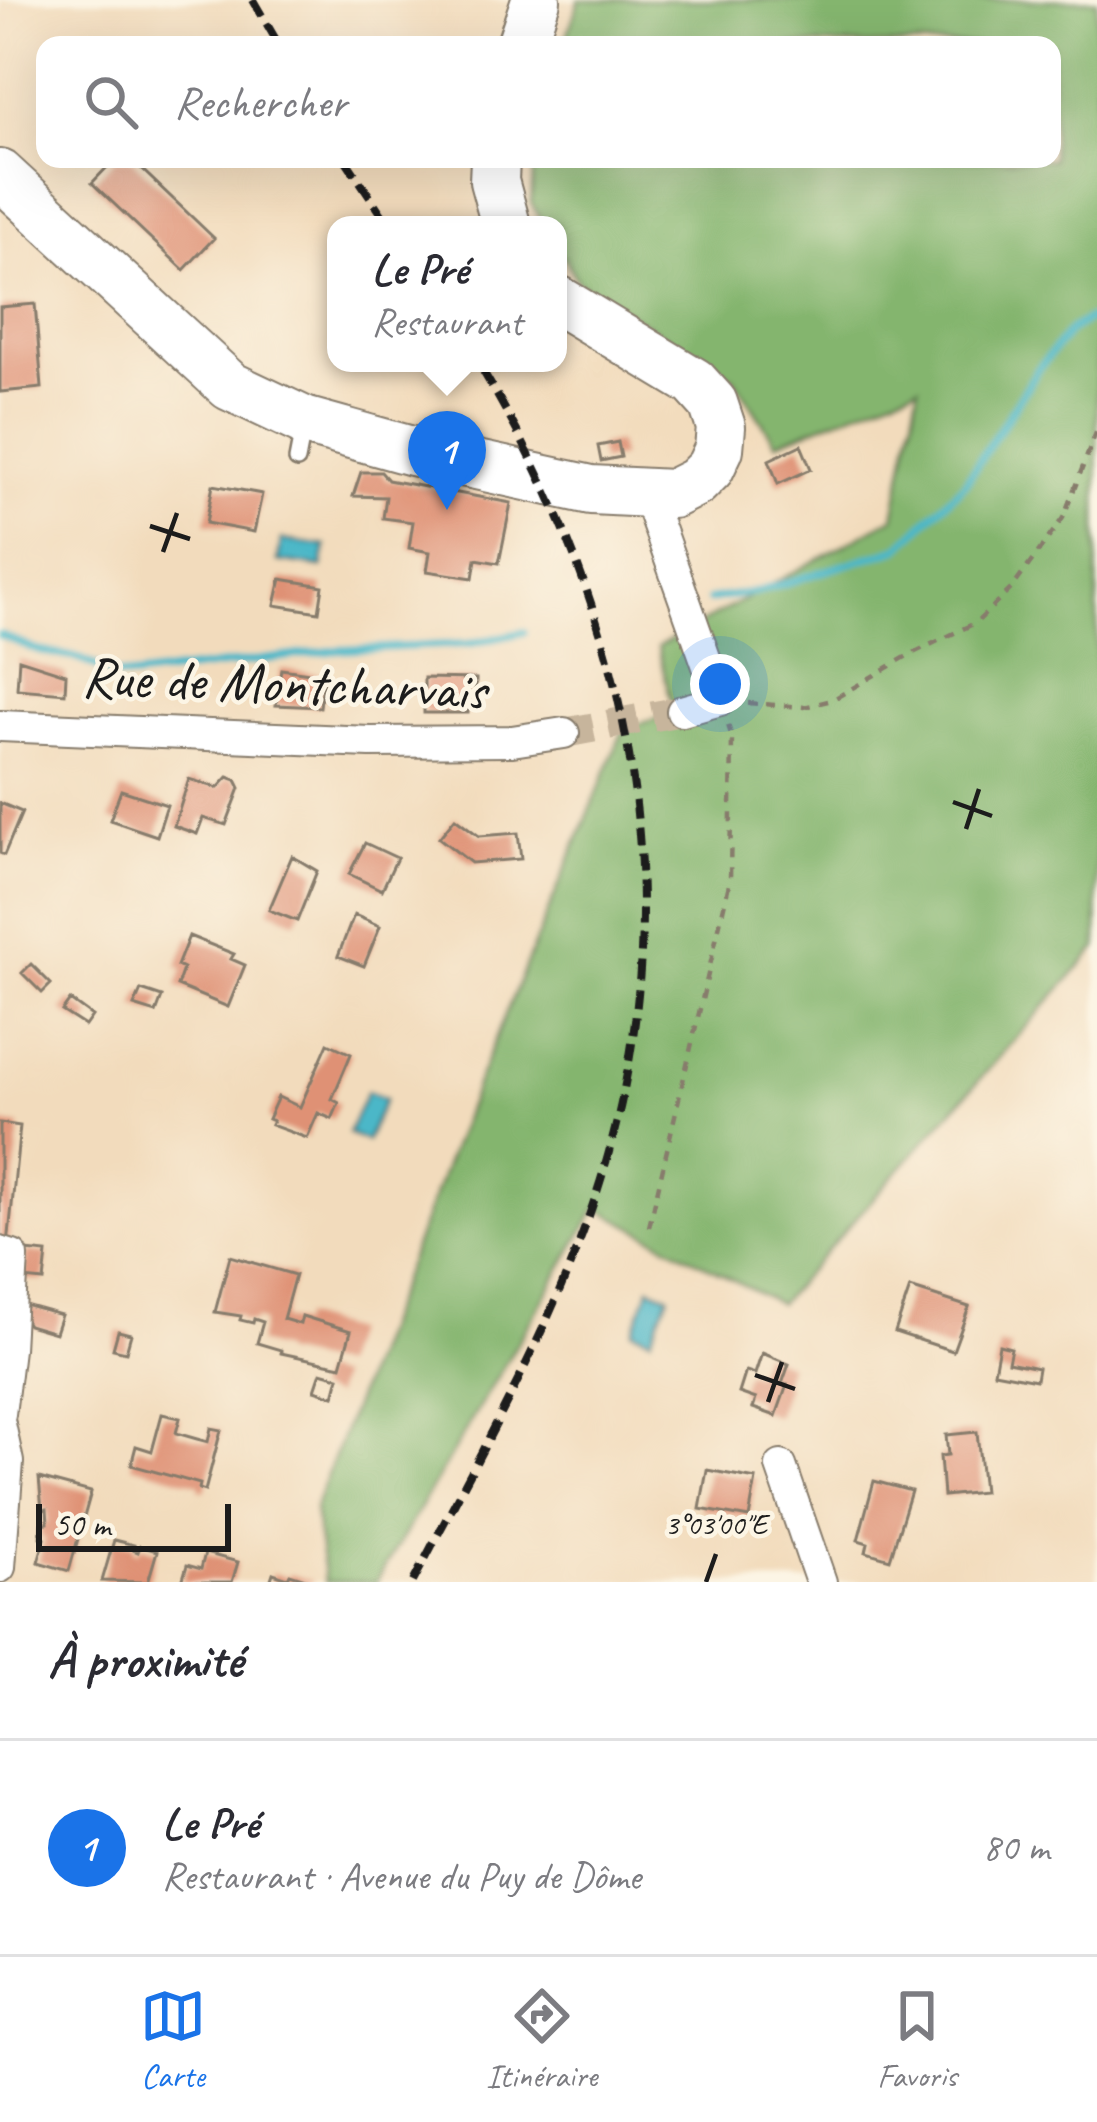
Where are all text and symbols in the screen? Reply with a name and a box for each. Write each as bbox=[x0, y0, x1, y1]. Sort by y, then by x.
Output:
search box bbox=[36, 36, 1061, 168]
icon: search bbox=[78, 69, 144, 135]
text: Rechercher bbox=[174, 74, 347, 131]
popup bbox=[327, 216, 567, 372]
text: Le Pré bbox=[371, 241, 468, 298]
text: Restaurant bbox=[371, 298, 523, 347]
pin: 1 bbox=[408, 411, 486, 510]
street label: Rue de Montcharvais bbox=[81, 640, 492, 726]
your location bbox=[690, 654, 750, 714]
scale bar bbox=[36, 1498, 231, 1551]
text: 50 m bbox=[54, 1504, 110, 1546]
text: 3°03'00"E bbox=[665, 1505, 771, 1543]
text: À proximité bbox=[48, 1628, 242, 1692]
text: Le Pré bbox=[162, 1795, 258, 1852]
text: 1 bbox=[78, 1823, 96, 1872]
text: 80 m bbox=[983, 1823, 1049, 1872]
text: Restaurant · Avenue du Puy de Dôme bbox=[162, 1852, 641, 1901]
tab: Carte bbox=[140, 1983, 206, 2097]
tab: Itinéraire bbox=[486, 1983, 597, 2097]
tab: Favoris bbox=[877, 1983, 957, 2097]

